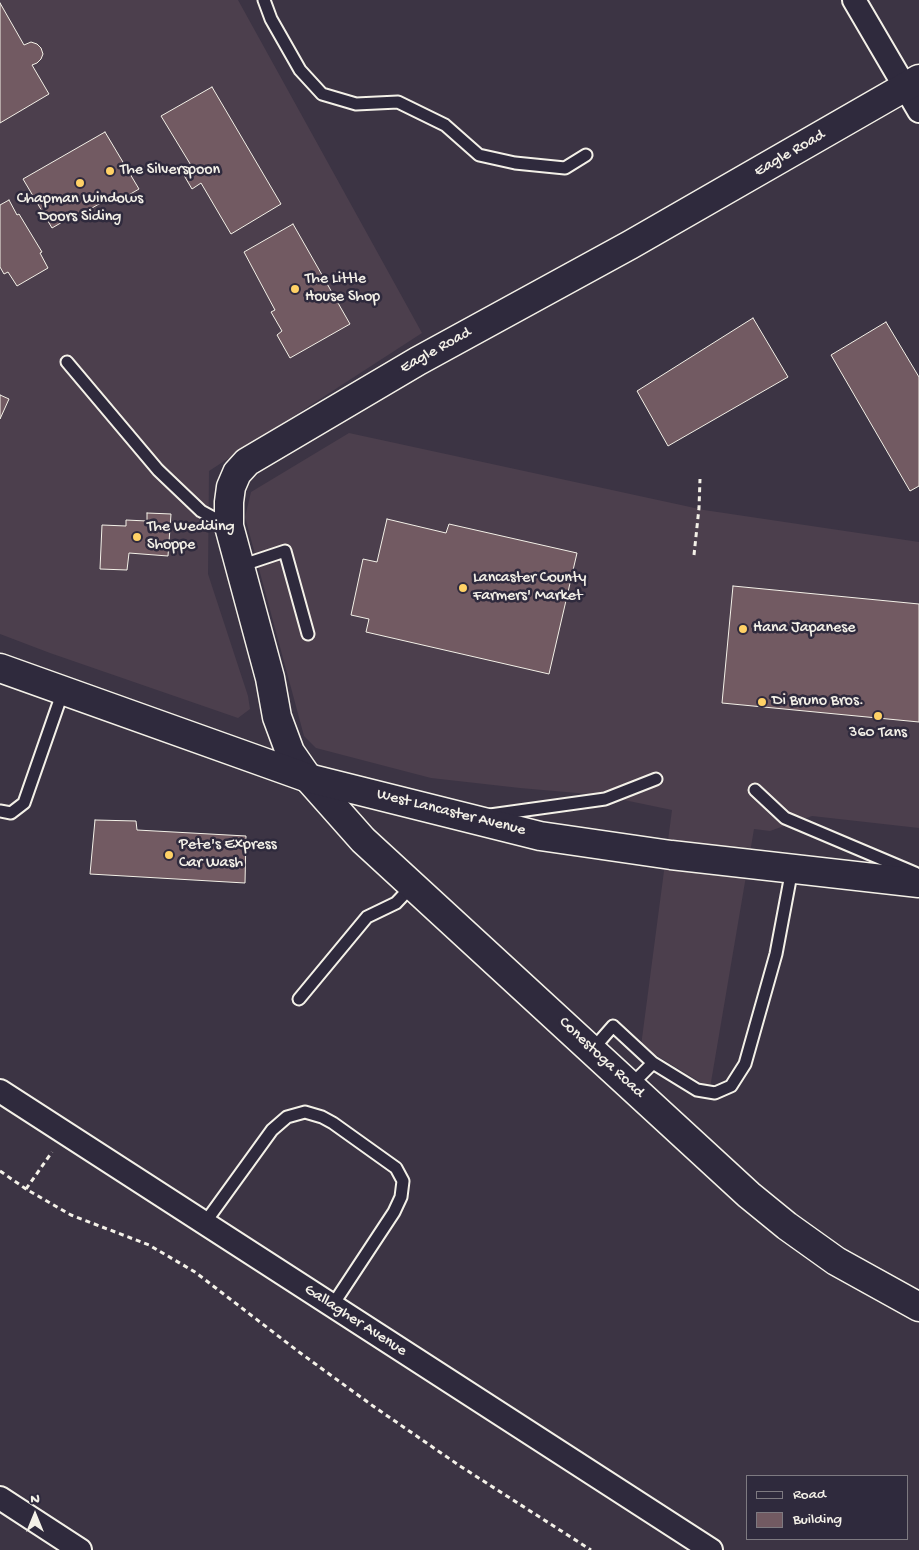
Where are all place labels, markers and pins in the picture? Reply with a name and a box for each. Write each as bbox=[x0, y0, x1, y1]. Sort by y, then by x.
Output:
place label: The Silverspoon bbox=[120, 161, 220, 181]
marker: The Silverspoon bbox=[104, 165, 116, 177]
marker: Chapman Windows Doors Siding bbox=[74, 177, 86, 189]
place label: Chapman Windows Doors Siding bbox=[17, 190, 143, 228]
place label: The Little House Shop bbox=[305, 270, 380, 308]
marker: The Little House Shop bbox=[289, 283, 301, 295]
place label: The Wedding Shoppe bbox=[147, 518, 235, 556]
marker: The Wedding Shoppe bbox=[131, 531, 143, 543]
place label: Lancaster County Farmers' Market bbox=[473, 569, 586, 607]
marker: Lancaster County Farmers' Market bbox=[457, 582, 469, 594]
place label: Hana Japanese bbox=[753, 619, 855, 639]
marker: Hana Japanese bbox=[737, 623, 749, 635]
place label: Di Bruno Bros. bbox=[772, 692, 864, 712]
marker: Di Bruno Bros. bbox=[756, 696, 768, 708]
marker: 360 Tans bbox=[872, 710, 884, 722]
place label: 360 Tans bbox=[849, 724, 907, 744]
place label: Pete's Express Car Wash bbox=[179, 836, 277, 874]
marker: Pete's Express Car Wash bbox=[163, 849, 175, 861]

